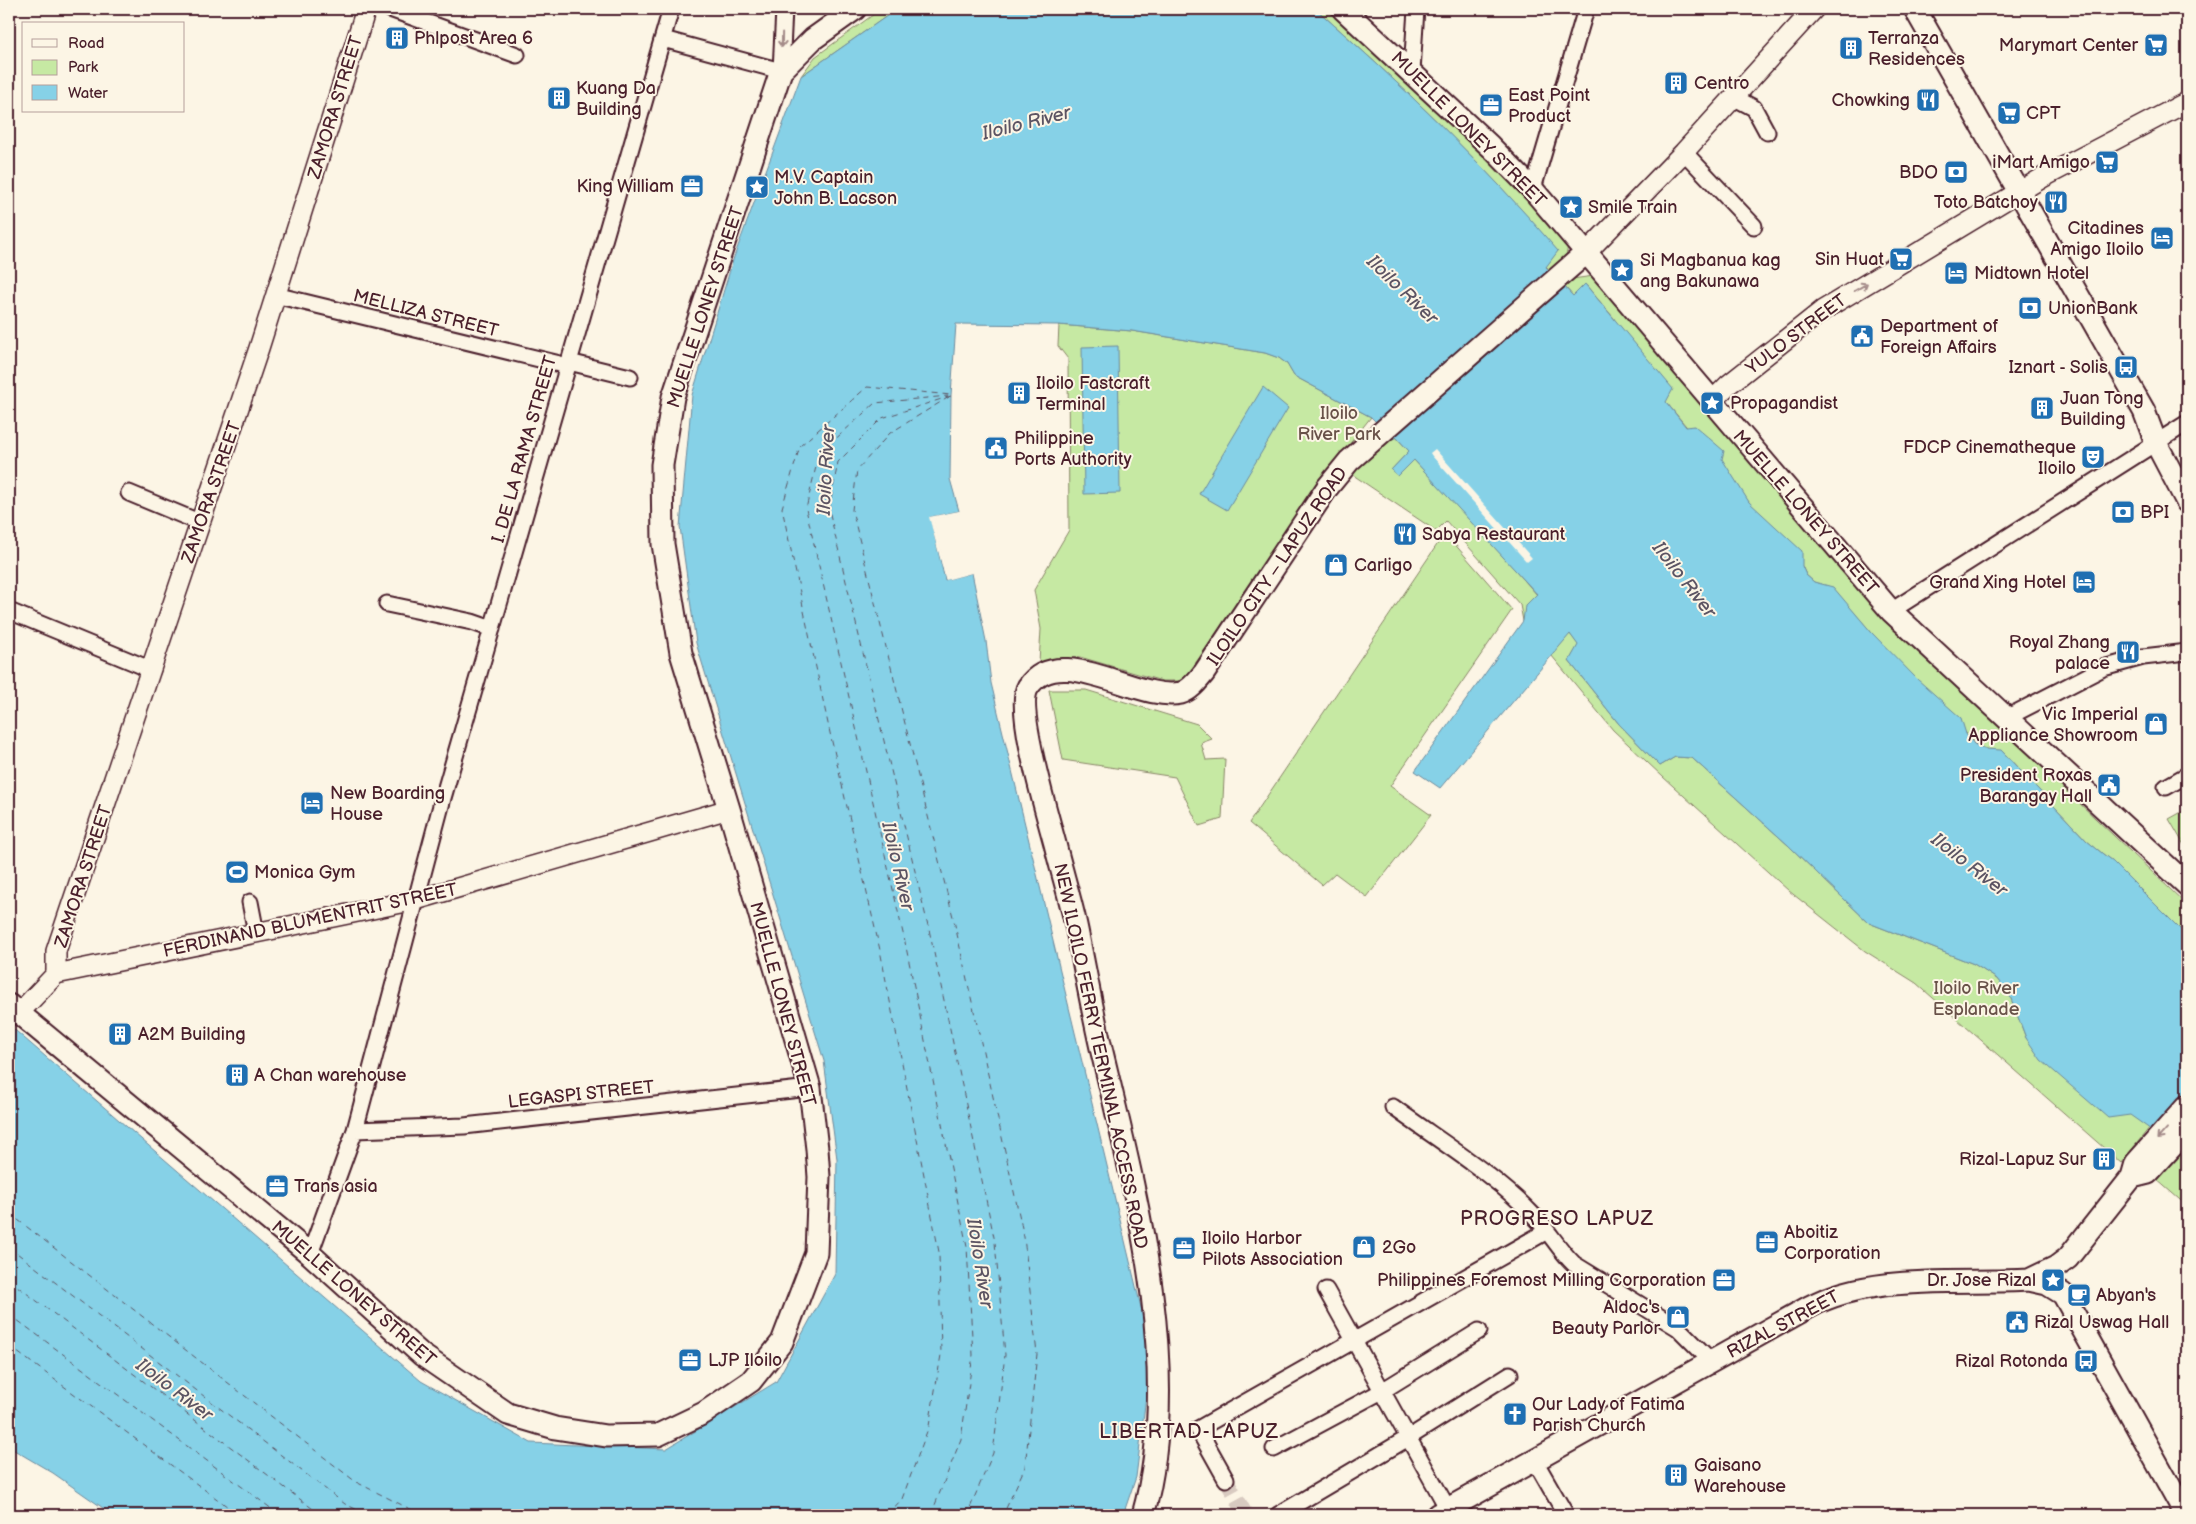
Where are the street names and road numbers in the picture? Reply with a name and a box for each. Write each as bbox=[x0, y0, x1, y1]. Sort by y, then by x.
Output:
street label: ZAMORA STREET bbox=[303, 33, 367, 182]
street label: MUELLE LONEY STREET bbox=[1387, 47, 1551, 211]
street label: MUELLE LONEY STREET bbox=[663, 204, 748, 411]
street label: MELLIZA STREET bbox=[351, 285, 501, 342]
street label: YULO STREET bbox=[1741, 290, 1851, 380]
street label: I. DE LA RAMA STREET bbox=[488, 353, 561, 545]
street label: ZAMORA STREET bbox=[177, 418, 246, 567]
street label: MUELLE LONEY STREET bbox=[1729, 426, 1883, 599]
street label: ILOILO CITY – LAPUZ ROAD bbox=[1203, 463, 1352, 669]
street label: ZAMORA STREET bbox=[50, 802, 116, 951]
street label: NEW ILOILO FERRY TERMINAL ACCESS ROAD bbox=[1049, 861, 1152, 1251]
street label: FERDINAND BLUMENTRIT STREET bbox=[161, 879, 459, 962]
street label: MUELLE LONEY STREET bbox=[745, 900, 820, 1109]
street label: LEGASPI STREET bbox=[507, 1076, 656, 1113]
street label: MUELLE LONEY STREET bbox=[267, 1216, 440, 1371]
street label: RIZAL STREET bbox=[1724, 1286, 1843, 1363]

